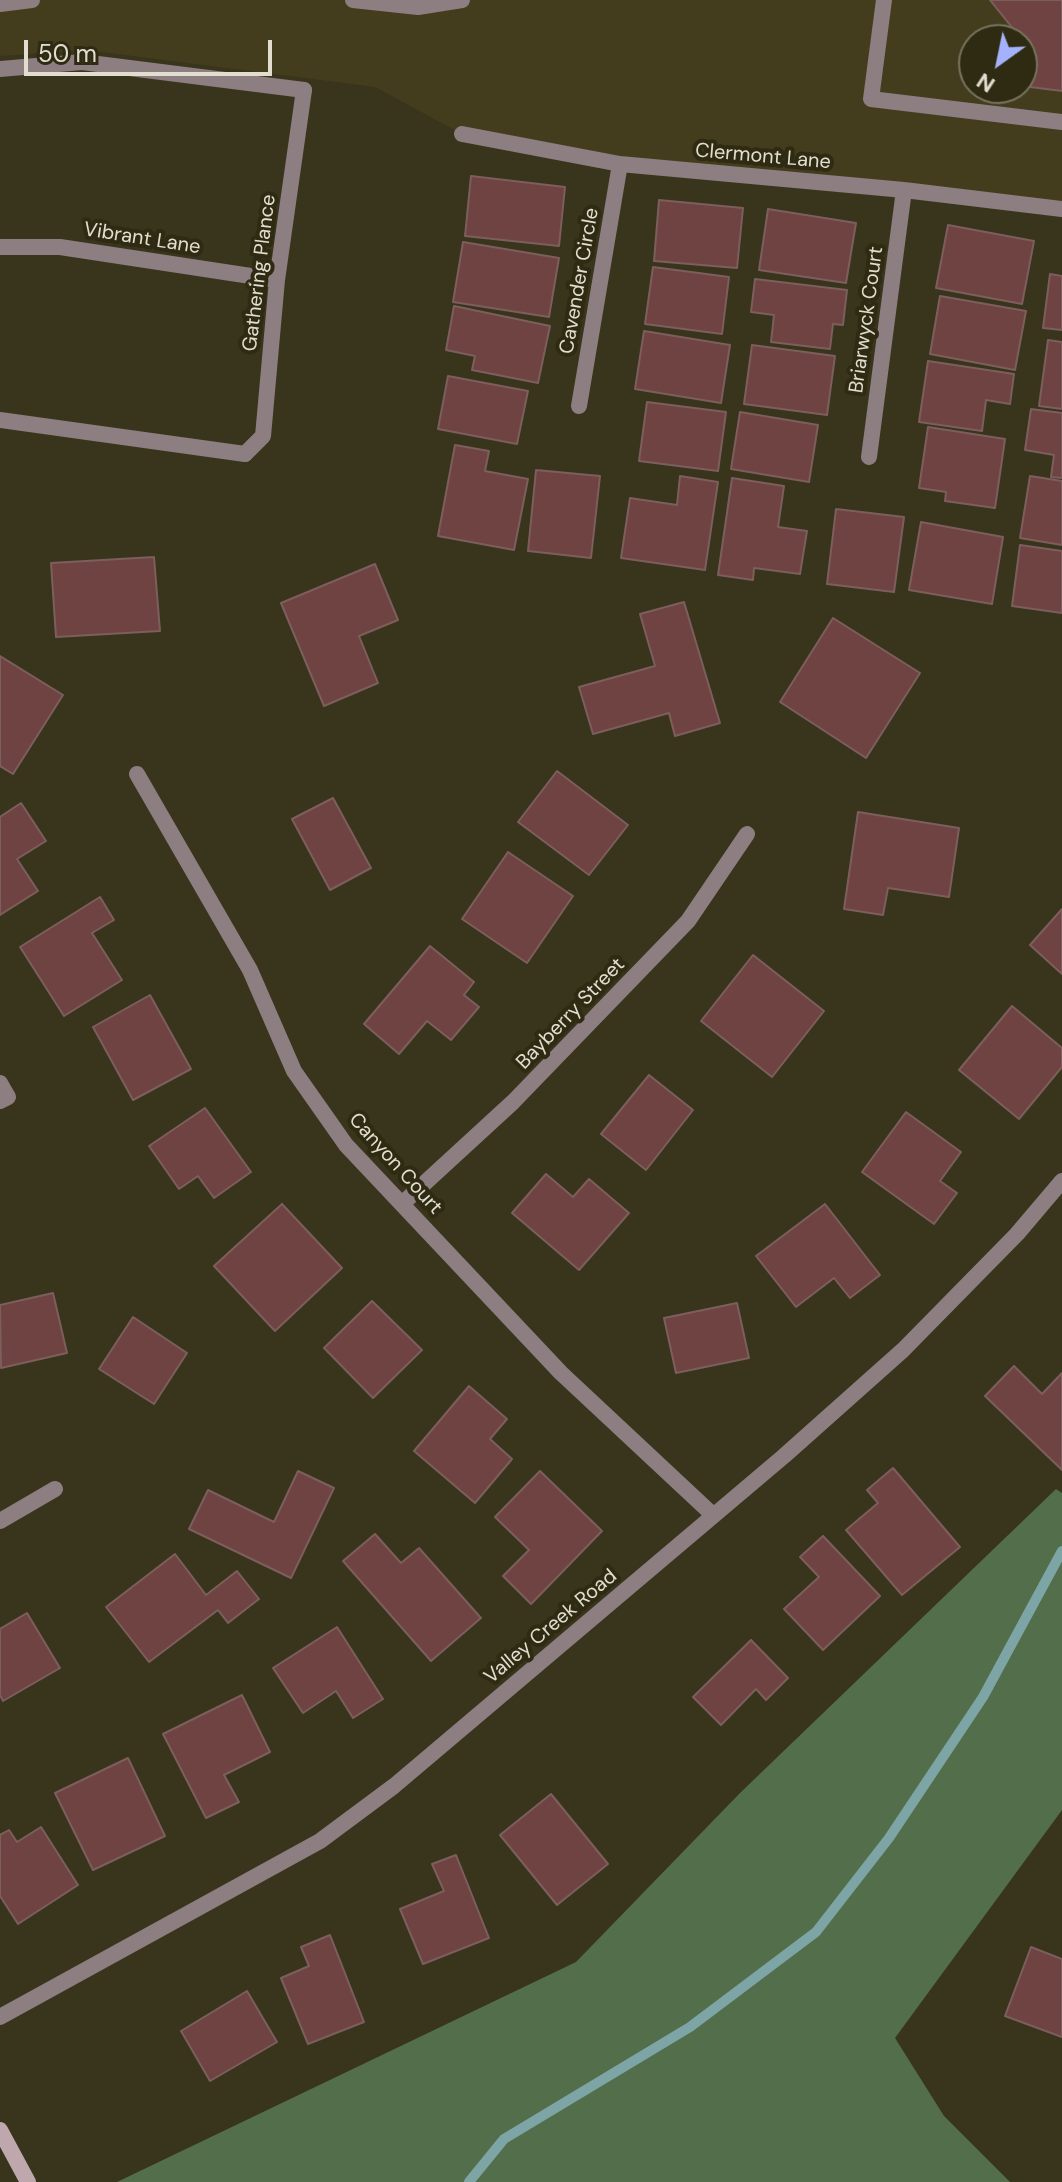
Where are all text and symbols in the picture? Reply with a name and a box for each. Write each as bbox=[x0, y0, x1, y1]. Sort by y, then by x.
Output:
scale bar bbox=[28, 24, 276, 74]
north arrow bbox=[958, 24, 1038, 104]
text: 50 m bbox=[38, 38, 97, 69]
text: N bbox=[971, 66, 1000, 99]
street label: Clermont Lane bbox=[694, 139, 832, 175]
street label: Gathering Plance bbox=[238, 193, 282, 353]
street label: Cavender Circle bbox=[555, 206, 605, 356]
street label: Vibrant Lane bbox=[82, 218, 202, 260]
street label: Briarwyck Court bbox=[845, 245, 889, 395]
street label: Bayberry Street bbox=[512, 953, 630, 1075]
street label: Canyon Court bbox=[343, 1108, 447, 1220]
street label: Valley Creek Road bbox=[480, 1565, 622, 1689]

